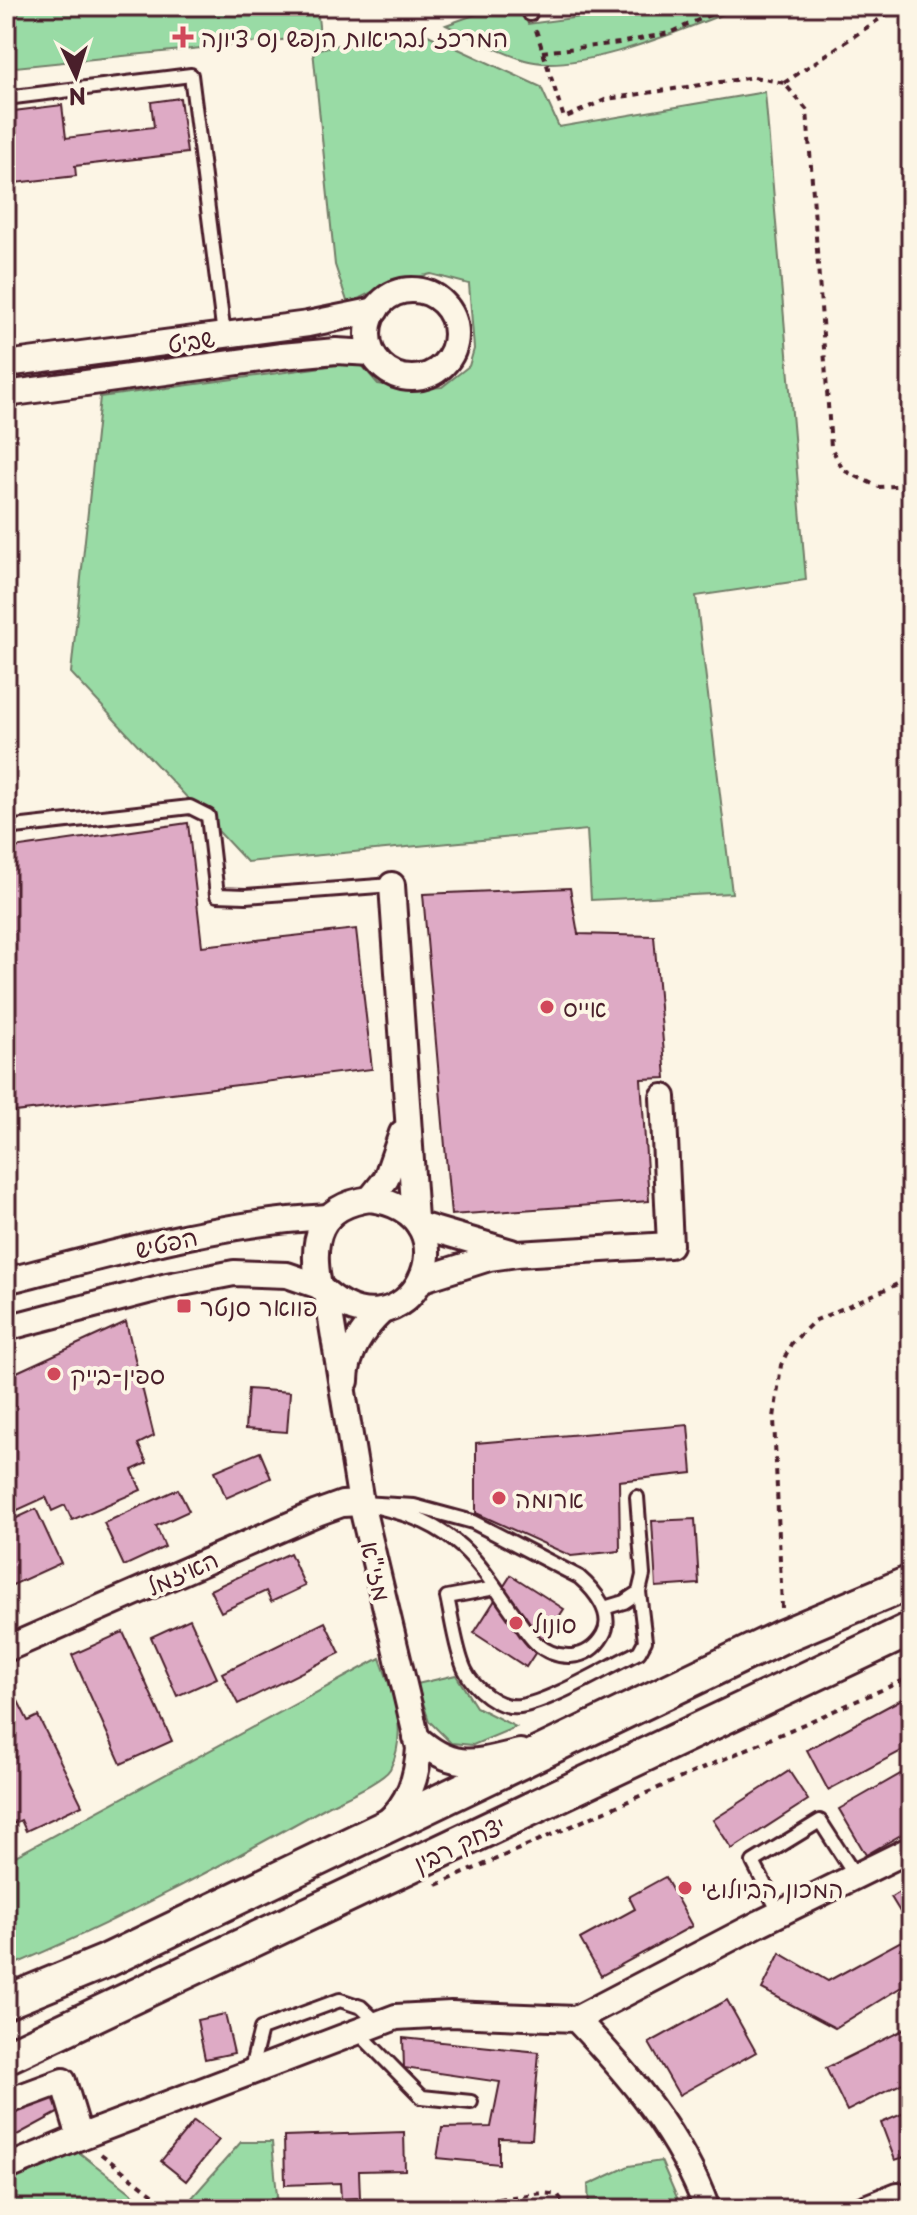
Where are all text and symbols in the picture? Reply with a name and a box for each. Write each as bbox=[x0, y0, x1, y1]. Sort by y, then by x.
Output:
place label: המרכז לבריאות הנפש נס ציונה bbox=[201, 19, 508, 55]
marker: המרכז לבריאות הנפש נס ציונה bbox=[172, 26, 194, 48]
north arrow bbox=[36, 36, 116, 116]
text: N bbox=[68, 80, 87, 115]
street label: שביט bbox=[165, 319, 217, 361]
place label: אייס bbox=[563, 989, 607, 1025]
marker: אייס bbox=[538, 998, 556, 1016]
street label: הפטיש bbox=[131, 1217, 201, 1267]
place label: פוואר סנטר bbox=[200, 1288, 317, 1324]
marker: פוואר סנטר bbox=[175, 1297, 193, 1315]
place label: ספין-בייק bbox=[70, 1356, 165, 1392]
marker: ספין-בייק bbox=[45, 1365, 63, 1383]
place label: ארומה bbox=[515, 1480, 584, 1516]
marker: ארומה bbox=[490, 1489, 508, 1507]
street label: מזי"א bbox=[353, 1538, 401, 1604]
street label: האיזמל bbox=[141, 1540, 223, 1604]
place label: סונול bbox=[532, 1605, 577, 1641]
marker: סונול bbox=[507, 1614, 525, 1632]
street label: יצחק רבין bbox=[407, 1806, 511, 1880]
place label: המכון הביולוגי bbox=[701, 1870, 844, 1906]
marker: המכון הביולוגי bbox=[676, 1879, 694, 1897]

